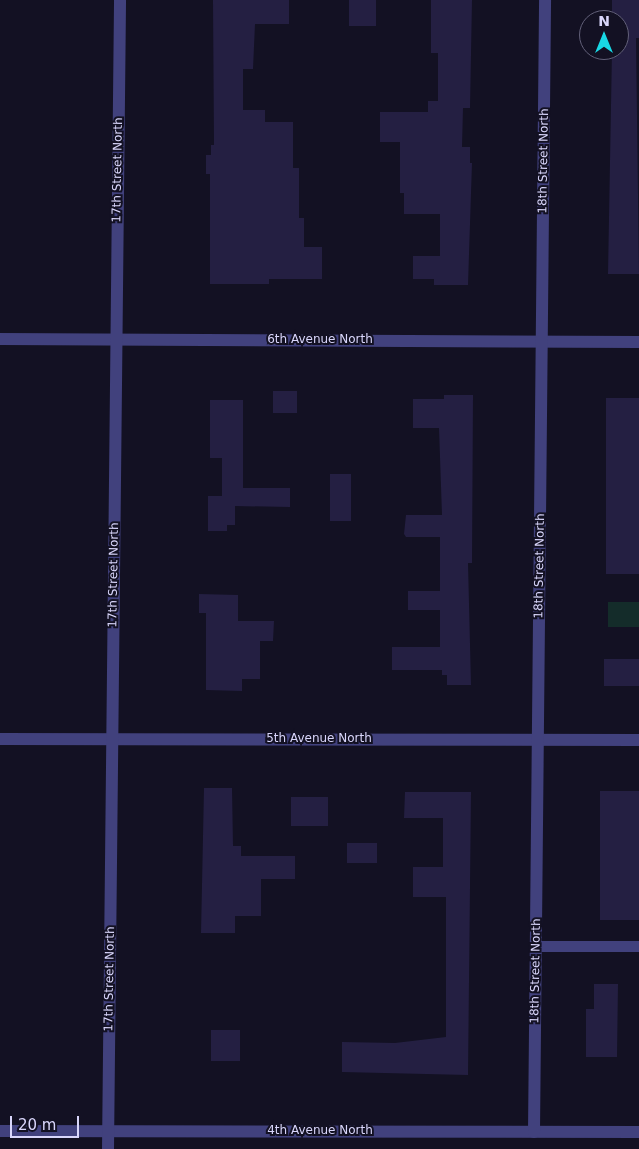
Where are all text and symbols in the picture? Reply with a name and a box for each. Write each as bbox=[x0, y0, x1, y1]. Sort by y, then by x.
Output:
north arrow bbox=[579, 10, 629, 60]
text: N bbox=[598, 13, 610, 29]
street label: 18th Street North bbox=[536, 108, 552, 214]
street label: 17th Street North bbox=[110, 117, 126, 223]
street label: 6th Avenue North bbox=[267, 333, 373, 347]
street label: 18th Street North bbox=[532, 513, 548, 619]
street label: 17th Street North bbox=[106, 522, 122, 628]
street label: 5th Avenue North bbox=[266, 732, 372, 746]
street label: 18th Street North bbox=[528, 918, 544, 1024]
street label: 17th Street North bbox=[102, 926, 118, 1032]
scale bar bbox=[12, 1106, 81, 1138]
text: 20 m bbox=[18, 1116, 56, 1134]
street label: 4th Avenue North bbox=[267, 1124, 373, 1138]

